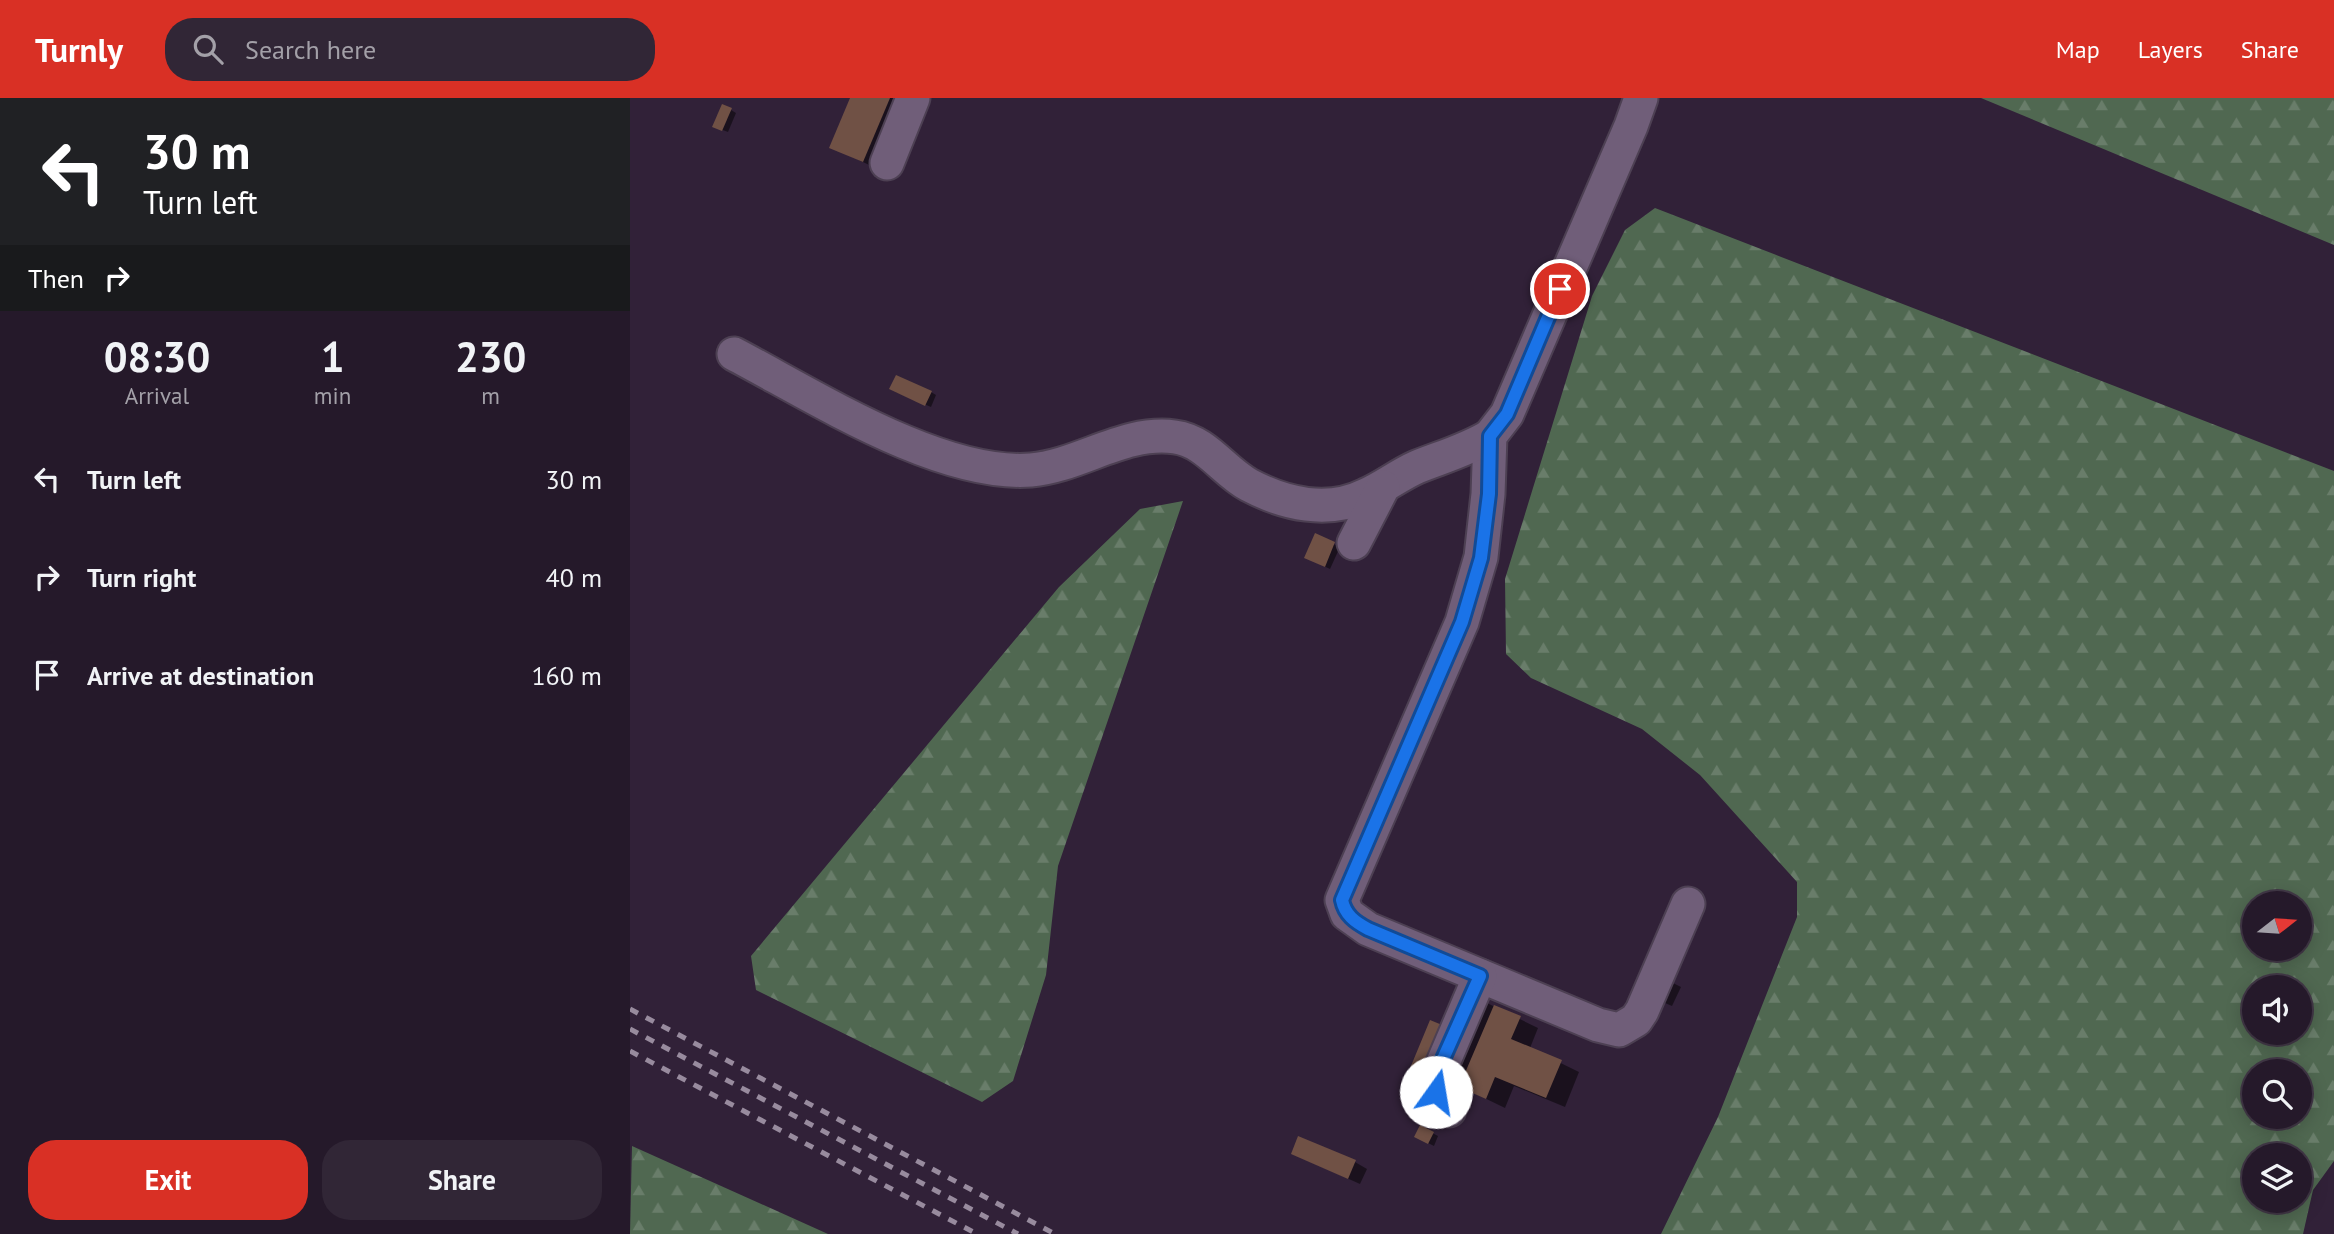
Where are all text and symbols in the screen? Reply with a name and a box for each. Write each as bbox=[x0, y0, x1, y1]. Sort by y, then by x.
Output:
search box bbox=[165, 18, 655, 81]
text: Turnly bbox=[35, 28, 123, 71]
icon: search bbox=[189, 30, 227, 68]
text: Search here bbox=[245, 33, 376, 66]
text: Map bbox=[2056, 34, 2100, 65]
text: Layers bbox=[2138, 34, 2203, 65]
text: Share bbox=[2241, 34, 2299, 65]
text: 30 m bbox=[143, 119, 250, 183]
icon: left bbox=[28, 126, 119, 217]
text: Turn left bbox=[143, 181, 258, 223]
icon: right bbox=[98, 259, 136, 297]
pin bbox=[1530, 259, 1590, 319]
text: Then bbox=[28, 262, 84, 295]
icon: arrive bbox=[1541, 270, 1579, 308]
text: 08:30 bbox=[104, 329, 210, 384]
text: 1 bbox=[321, 329, 344, 384]
text: 230 bbox=[455, 329, 526, 384]
text: Arrival bbox=[125, 381, 189, 410]
text: min bbox=[314, 381, 351, 410]
text: m bbox=[481, 381, 500, 410]
icon: left bbox=[28, 460, 66, 498]
text: Turn left bbox=[87, 463, 181, 496]
text: 30 m bbox=[546, 463, 602, 496]
icon: right bbox=[28, 558, 66, 596]
text: Turn right bbox=[87, 561, 196, 594]
text: 40 m bbox=[546, 561, 602, 594]
icon: arrive bbox=[28, 656, 66, 694]
text: Arrive at destination bbox=[87, 659, 314, 692]
text: 160 m bbox=[531, 659, 602, 692]
north arrow bbox=[2242, 891, 2312, 961]
map controls bbox=[2242, 891, 2312, 1213]
button: sound bbox=[2242, 975, 2312, 1045]
position arrow bbox=[1399, 1055, 1473, 1129]
button: search bbox=[2242, 1059, 2312, 1129]
button: Exit bbox=[28, 1140, 308, 1220]
button: Share bbox=[322, 1140, 602, 1220]
button: layers bbox=[2242, 1143, 2312, 1213]

